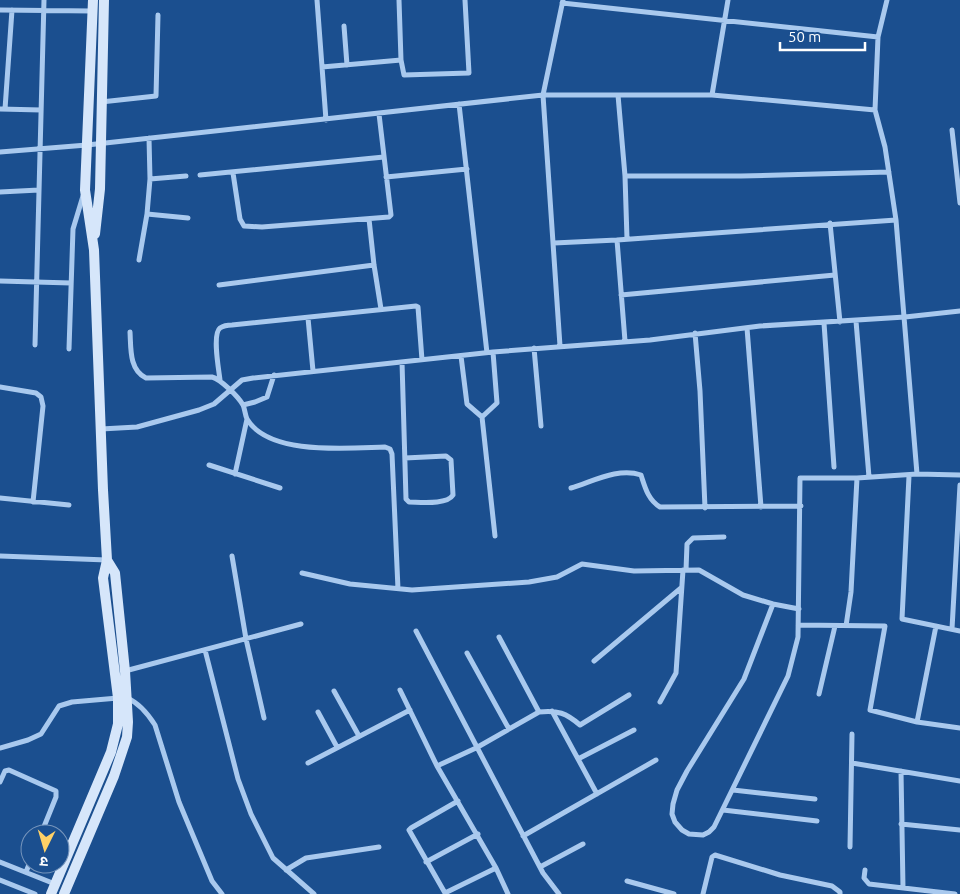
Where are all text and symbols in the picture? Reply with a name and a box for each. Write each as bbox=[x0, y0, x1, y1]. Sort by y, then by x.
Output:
scale bar bbox=[780, 20, 865, 52]
text: 50 m bbox=[788, 28, 821, 45]
north arrow bbox=[20, 824, 70, 874]
text: उ bbox=[38, 854, 49, 870]

